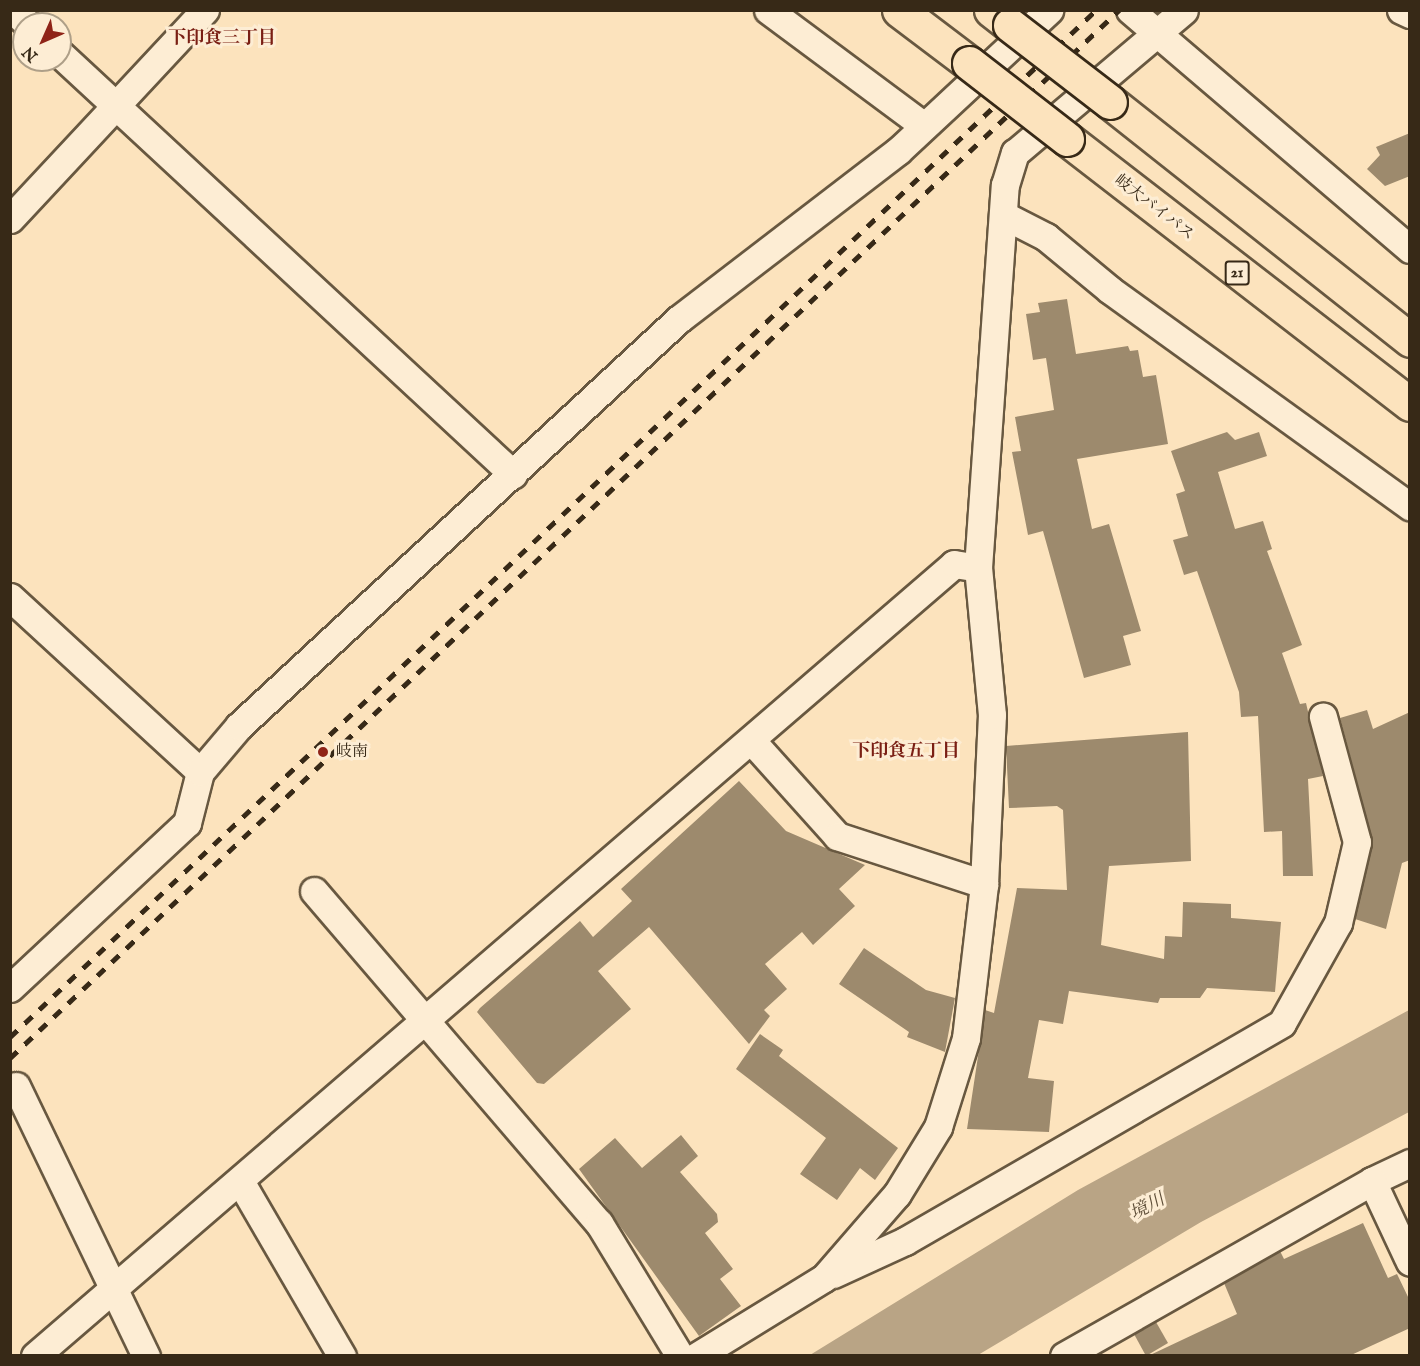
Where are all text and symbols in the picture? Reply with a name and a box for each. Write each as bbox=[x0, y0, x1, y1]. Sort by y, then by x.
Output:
north arrow bbox=[12, 12, 72, 72]
district label: 下印食三丁目 bbox=[168, 28, 276, 50]
text: N bbox=[19, 41, 43, 65]
street label: 岐大バイパス bbox=[1110, 171, 1198, 245]
road number: 21 bbox=[1224, 261, 1250, 285]
district label: 下印食五丁目 bbox=[852, 741, 960, 763]
place label: 岐南 bbox=[336, 742, 368, 762]
marker: 岐南 bbox=[314, 743, 332, 761]
water label: 境川 bbox=[1127, 1190, 1169, 1226]

